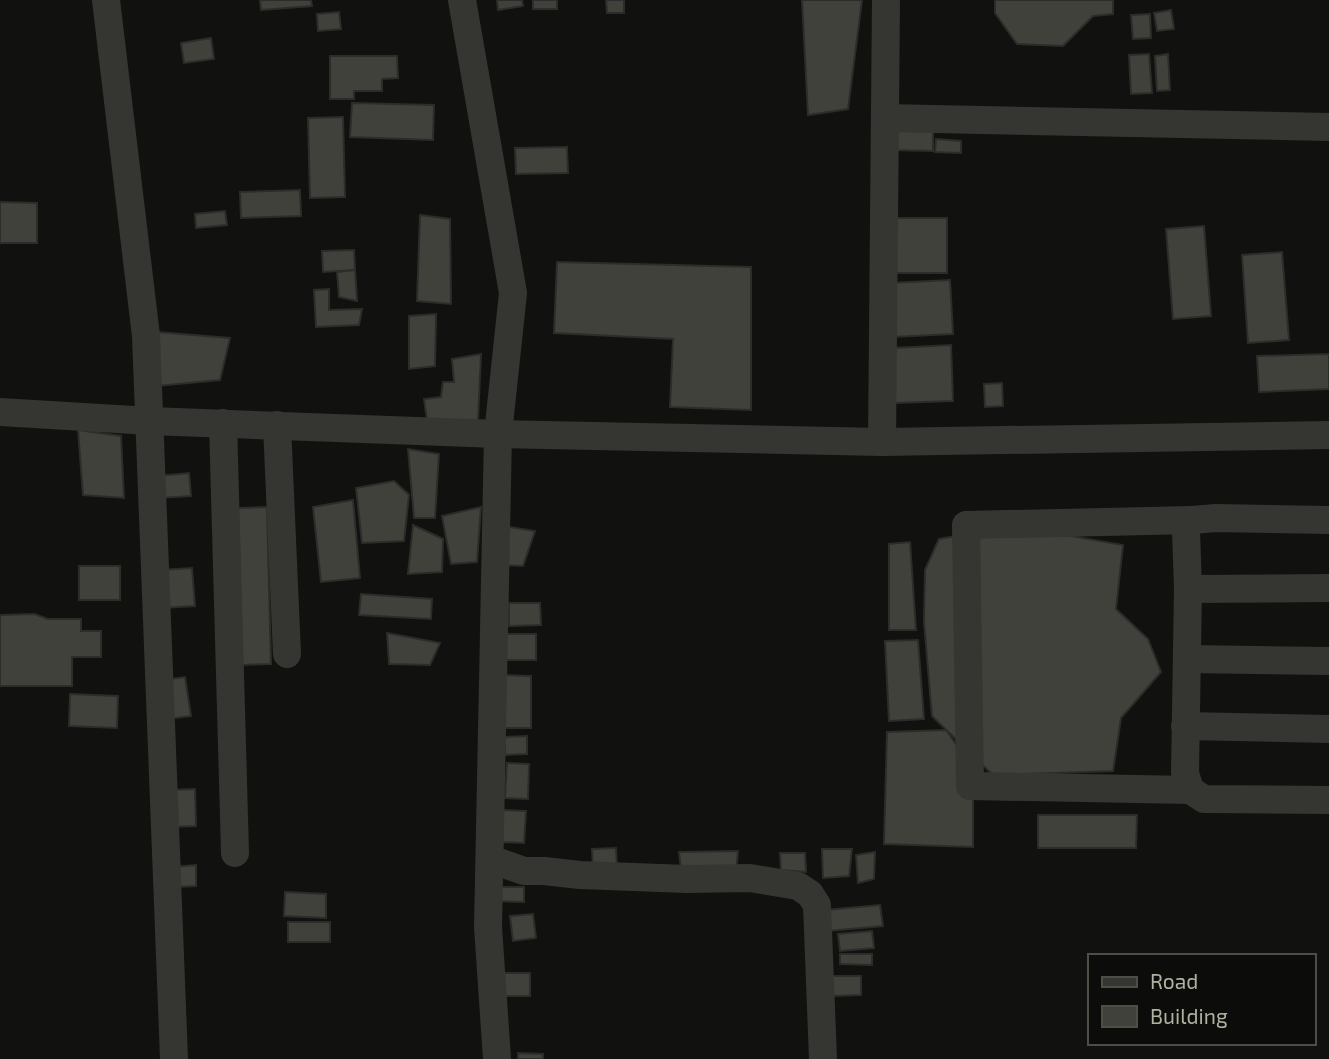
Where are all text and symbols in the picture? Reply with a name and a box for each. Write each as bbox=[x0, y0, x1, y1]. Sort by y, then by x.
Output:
legend bbox=[1088, 954, 1315, 1045]
text: Road bbox=[1150, 968, 1198, 993]
text: Building bbox=[1150, 1003, 1228, 1028]

